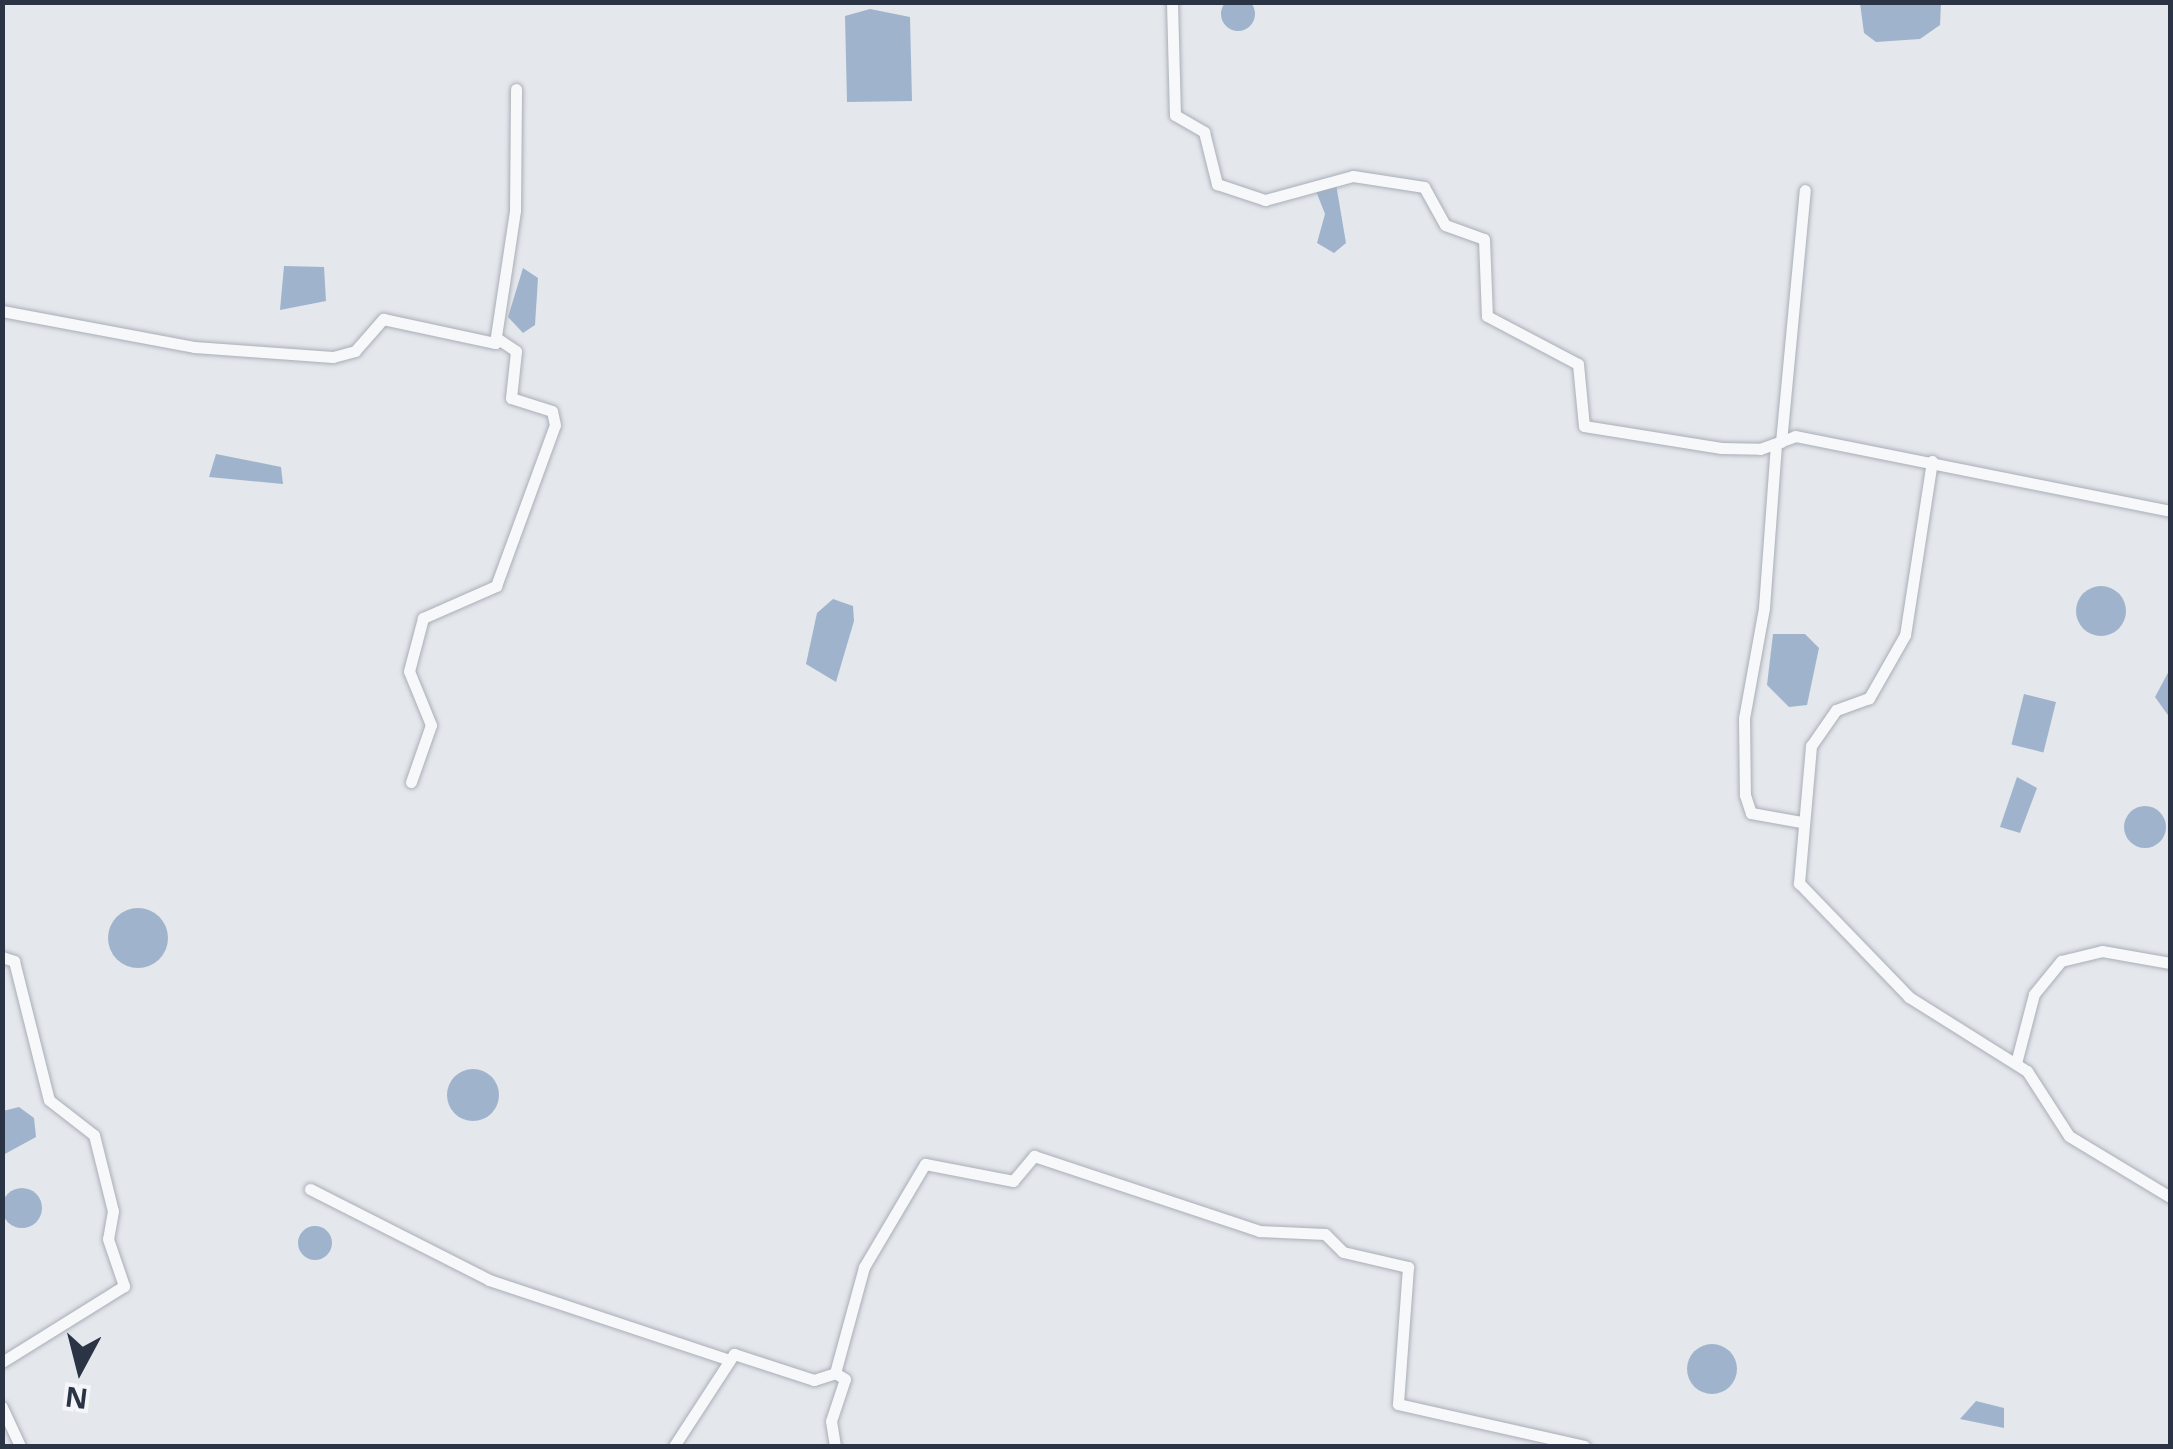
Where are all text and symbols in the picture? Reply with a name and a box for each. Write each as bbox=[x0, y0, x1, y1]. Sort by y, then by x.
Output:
north arrow bbox=[30, 1319, 130, 1419]
text: N bbox=[63, 1379, 90, 1419]

